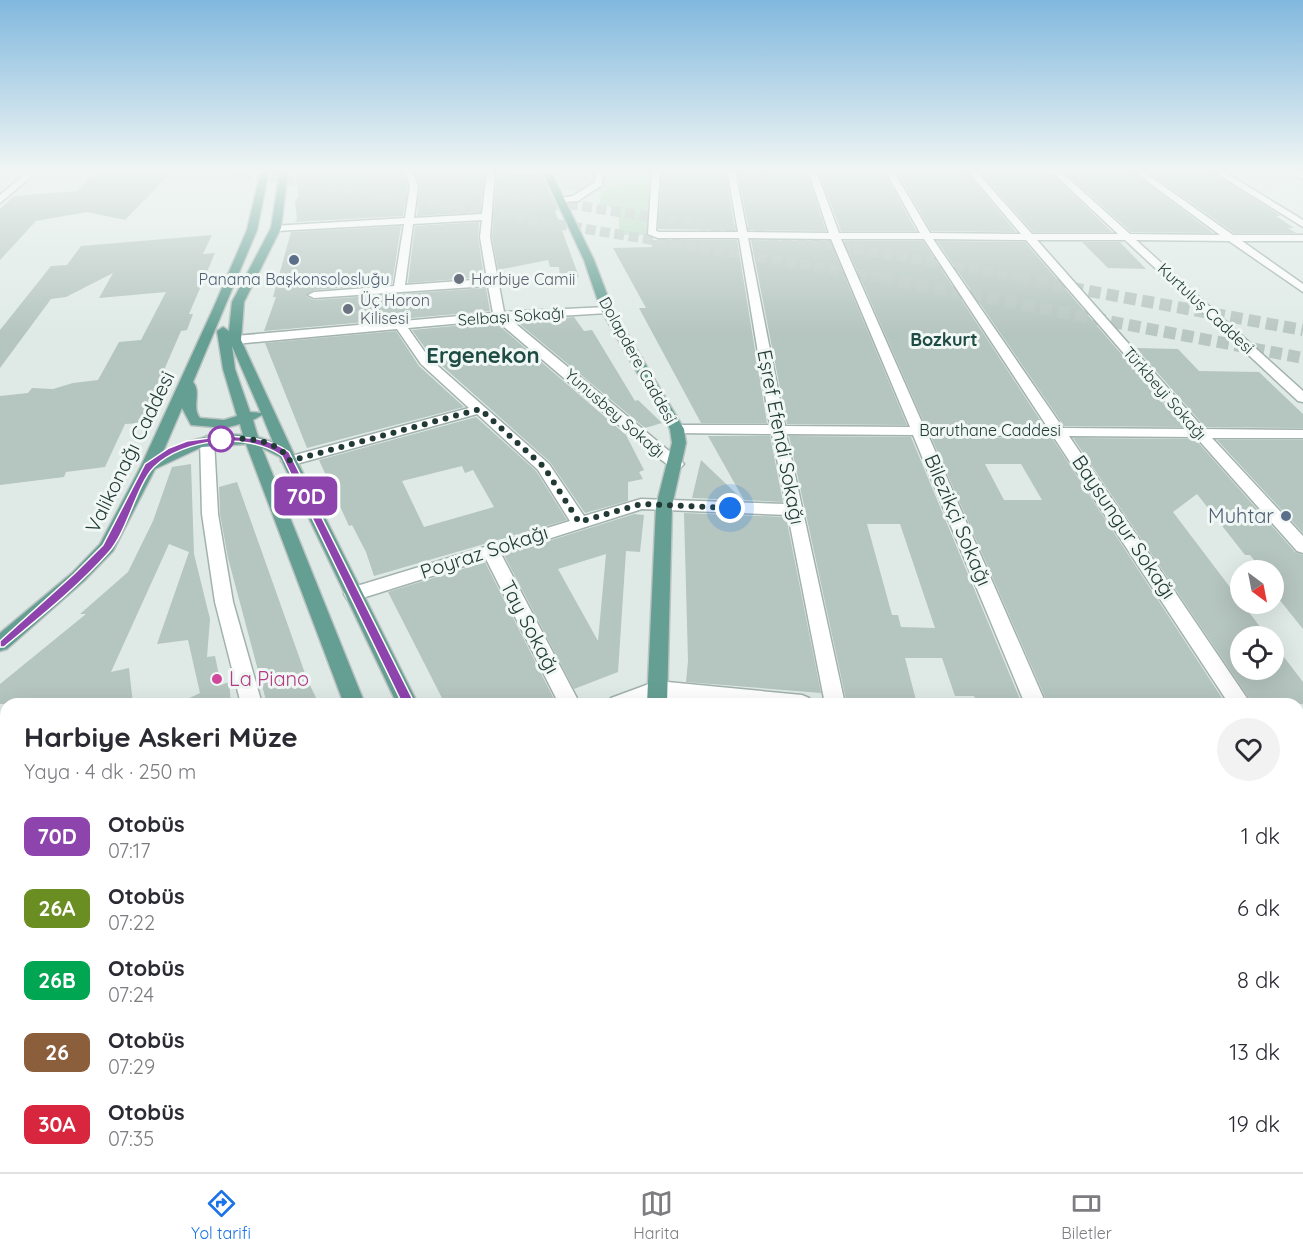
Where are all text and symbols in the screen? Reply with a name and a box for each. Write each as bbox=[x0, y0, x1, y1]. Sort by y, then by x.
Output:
marker: Panama Başkonsolosluğu bbox=[287, 253, 301, 267]
street label: Kurtuluş Caddesi bbox=[1154, 258, 1258, 358]
place label: Panama Başkonsolosluğu bbox=[198, 269, 390, 289]
place label: Harbiye Camii bbox=[471, 269, 576, 289]
marker: Harbiye Camii bbox=[452, 272, 466, 286]
place label: Üç Horon Kilisesi bbox=[360, 290, 430, 328]
street label: Dolapdere Caddesi bbox=[595, 293, 681, 427]
marker: Üç Horon Kilisesi bbox=[341, 302, 355, 316]
street label: Selbaşı Sokağı bbox=[457, 302, 565, 330]
district label: Bozkurt bbox=[910, 328, 978, 351]
district label: Ergenekon bbox=[426, 341, 540, 369]
street label: Türkbeyi Sokağı bbox=[1119, 342, 1211, 444]
street label: Eşref Efendi Sokağı bbox=[752, 347, 811, 526]
street label: Yunusbey Sokağı bbox=[561, 364, 669, 462]
street label: Valikonağı Caddesi bbox=[80, 367, 180, 537]
street label: Baruthane Caddesi bbox=[919, 420, 1061, 440]
unlabelled marker bbox=[208, 426, 234, 452]
street label: Bilezikçi Sokağı bbox=[920, 450, 997, 589]
street label: Baysungur Sokağı bbox=[1067, 450, 1182, 603]
line badge: 70D bbox=[272, 476, 340, 516]
text: 70D bbox=[286, 483, 326, 509]
your location bbox=[715, 493, 745, 523]
place label: Muhtar bbox=[1208, 503, 1274, 528]
marker: Muhtar bbox=[1279, 509, 1293, 523]
street label: Poyraz Sokağı bbox=[417, 519, 551, 584]
north arrow bbox=[1230, 560, 1284, 614]
map controls bbox=[1230, 560, 1284, 680]
street label: Tay Sokağı bbox=[495, 576, 565, 678]
button: locate bbox=[1230, 626, 1284, 680]
place label: La Piano bbox=[229, 666, 309, 691]
marker: La Piano bbox=[210, 672, 224, 686]
button: heart bbox=[1217, 718, 1280, 781]
text: Harbiye Askeri Müze bbox=[24, 719, 298, 754]
text: Yaya · 4 dk · 250 m bbox=[24, 759, 196, 784]
text: Otobüs bbox=[108, 810, 185, 838]
text: 1 dk bbox=[1241, 822, 1280, 850]
text: 70D bbox=[37, 823, 77, 849]
text: 07:17 bbox=[108, 838, 150, 863]
text: Otobüs bbox=[108, 882, 185, 910]
text: 6 dk bbox=[1237, 894, 1280, 922]
text: 26A bbox=[39, 895, 75, 921]
text: 07:22 bbox=[108, 910, 155, 935]
text: Otobüs bbox=[108, 954, 185, 982]
text: 8 dk bbox=[1237, 966, 1280, 994]
text: 26B bbox=[38, 967, 76, 993]
text: 07:24 bbox=[108, 982, 154, 1007]
text: Otobüs bbox=[108, 1026, 185, 1054]
text: 13 dk bbox=[1229, 1038, 1280, 1066]
text: 26 bbox=[45, 1039, 69, 1065]
text: 07:29 bbox=[108, 1054, 155, 1079]
text: Otobüs bbox=[108, 1098, 185, 1126]
text: 19 dk bbox=[1228, 1110, 1280, 1138]
text: 30A bbox=[38, 1111, 76, 1137]
text: 07:35 bbox=[108, 1126, 154, 1151]
tab: Yol tarifi bbox=[191, 1187, 251, 1243]
tab: Harita bbox=[633, 1187, 679, 1243]
tab: Biletler bbox=[1061, 1187, 1112, 1243]

